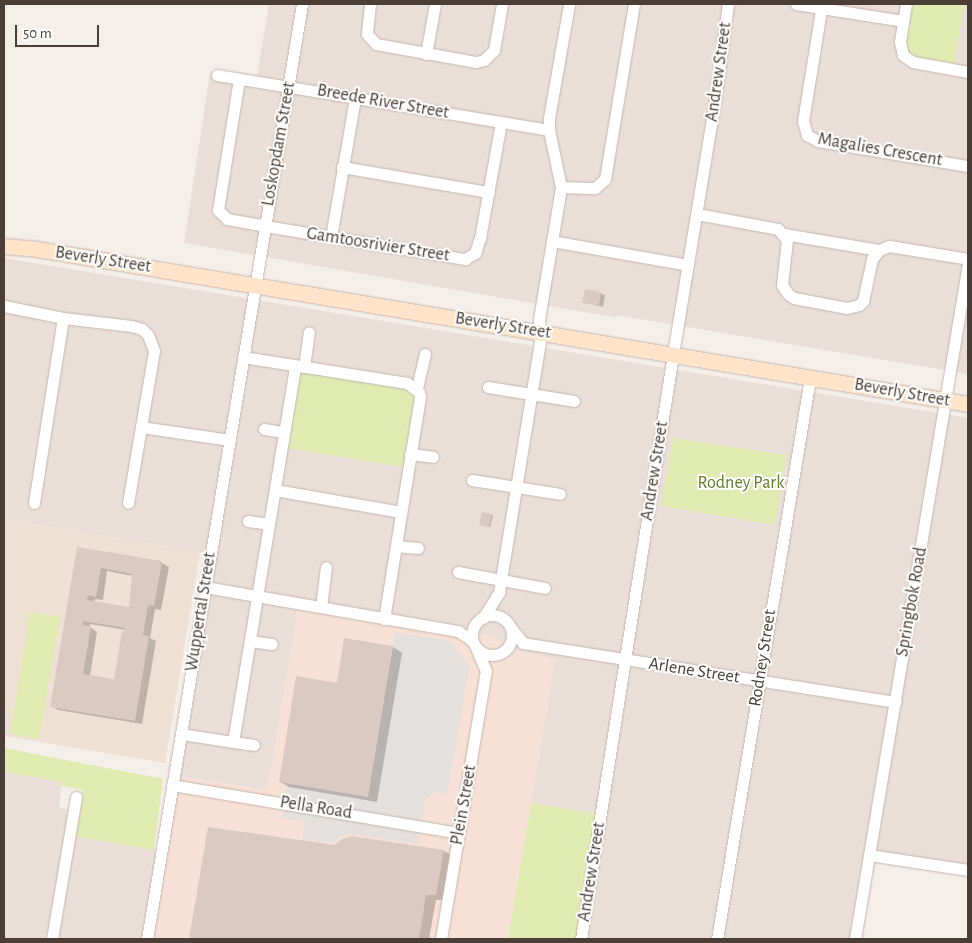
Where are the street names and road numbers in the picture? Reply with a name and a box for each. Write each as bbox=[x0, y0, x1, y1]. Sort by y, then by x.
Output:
street label: Andrew Street bbox=[701, 21, 737, 123]
street label: Loskopdam Street bbox=[257, 80, 301, 208]
street label: Breede River Street bbox=[315, 80, 451, 124]
street label: Magalies Crescent bbox=[816, 128, 944, 172]
street label: Gamtoosrivier Street bbox=[305, 223, 451, 267]
street label: Beverly Street bbox=[54, 242, 152, 278]
street label: Beverly Street bbox=[454, 308, 552, 344]
street label: Beverly Street bbox=[852, 374, 952, 412]
street label: Andrew Street bbox=[636, 420, 674, 522]
street label: Springbok Road bbox=[892, 546, 932, 658]
street label: Wuppertal Street bbox=[181, 551, 221, 673]
street label: Rodney Street bbox=[745, 608, 781, 708]
street label: Arlene Street bbox=[647, 653, 741, 689]
street label: Plein Street bbox=[446, 763, 482, 847]
street label: Pella Road bbox=[278, 792, 354, 824]
street label: Andrew Street bbox=[573, 821, 611, 923]

